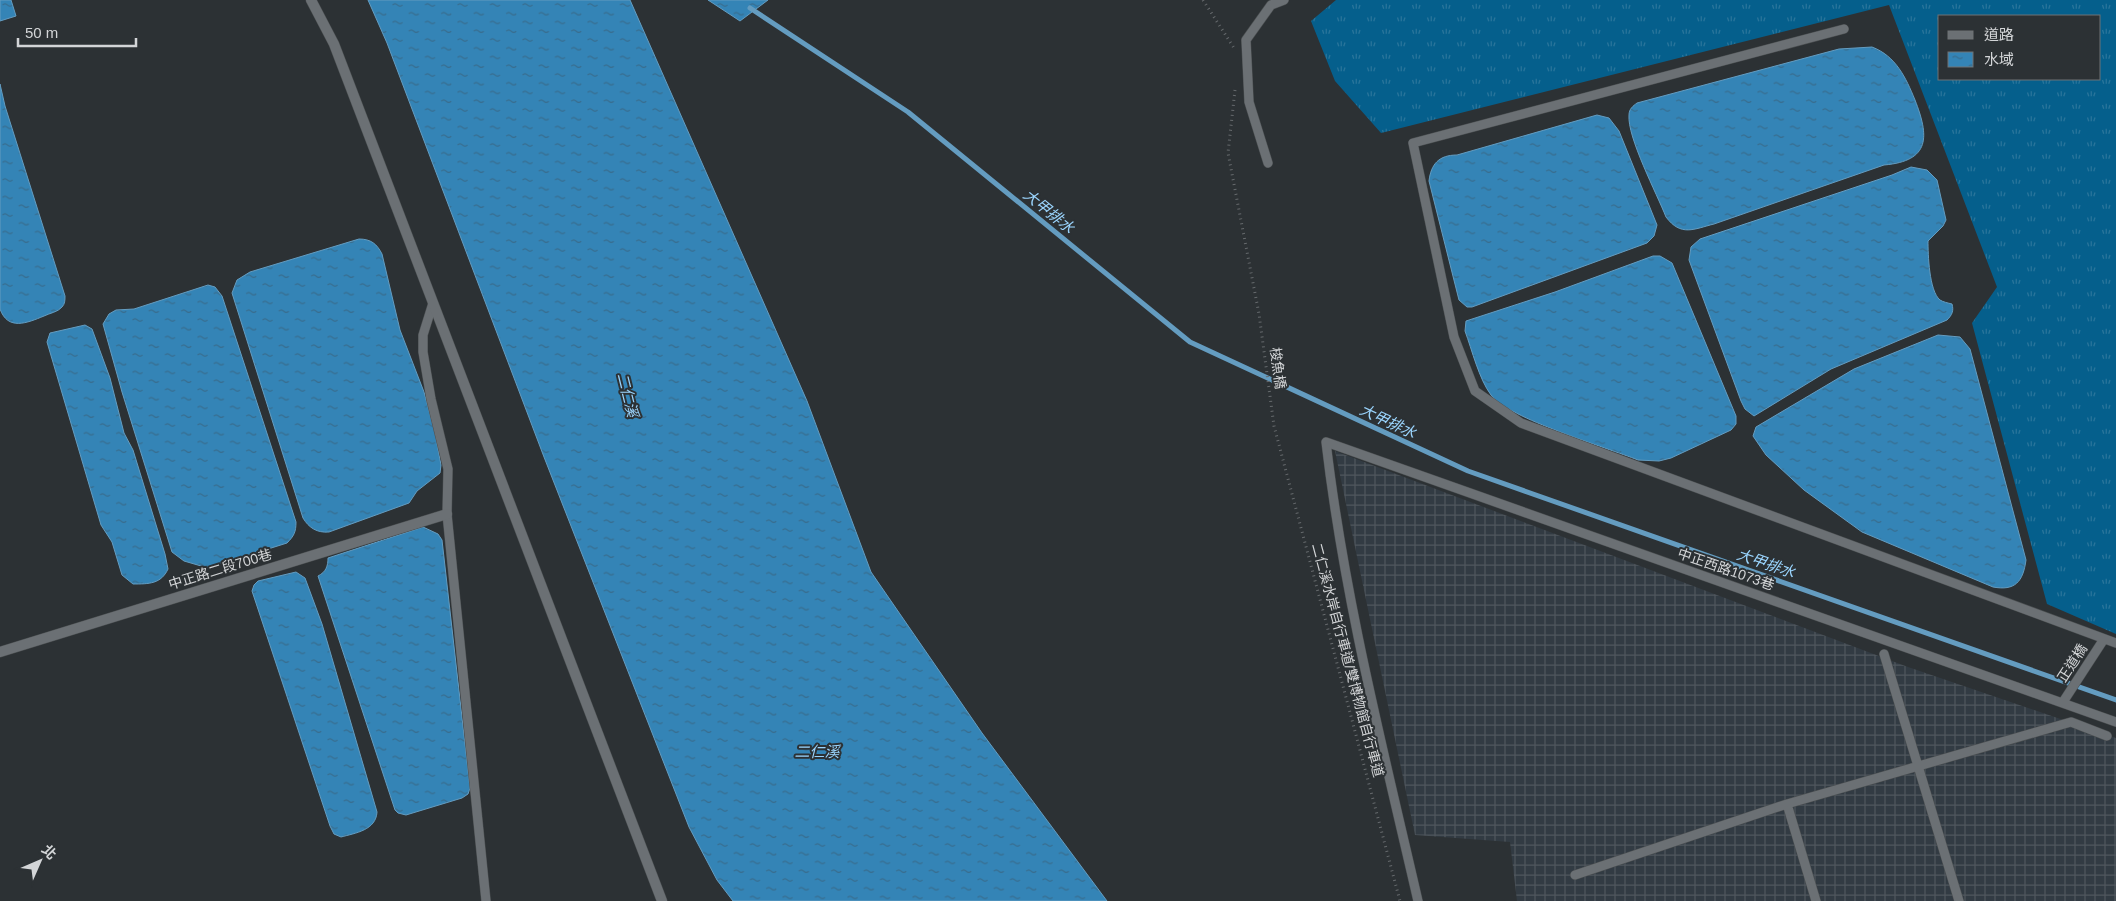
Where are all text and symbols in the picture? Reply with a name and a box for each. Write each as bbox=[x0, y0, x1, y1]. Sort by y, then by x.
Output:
scale bar bbox=[18, 15, 135, 47]
legend bbox=[1938, 15, 2101, 80]
text: 50 m bbox=[25, 24, 58, 41]
text: 道路 bbox=[1984, 26, 2014, 43]
text: 水域 bbox=[1984, 51, 2014, 68]
water label: 大甲排水 bbox=[1020, 186, 1078, 237]
street label: 梭魚橋 bbox=[1267, 346, 1289, 390]
water label: 二仁溪 bbox=[614, 371, 642, 421]
water label: 大甲排水 bbox=[1357, 401, 1420, 442]
street label: 二仁溪水岸自行車道/雙博物館自行車道 bbox=[1309, 541, 1387, 779]
street label: 中正西路1073巷 bbox=[1676, 545, 1776, 593]
water label: 大甲排水 bbox=[1735, 545, 1798, 581]
street label: 中正路二段700巷 bbox=[166, 546, 274, 592]
street label: 正道橋 bbox=[2054, 641, 2090, 685]
water label: 二仁溪 bbox=[794, 743, 841, 760]
north arrow bbox=[15, 836, 65, 886]
text: 北 bbox=[39, 841, 60, 862]

